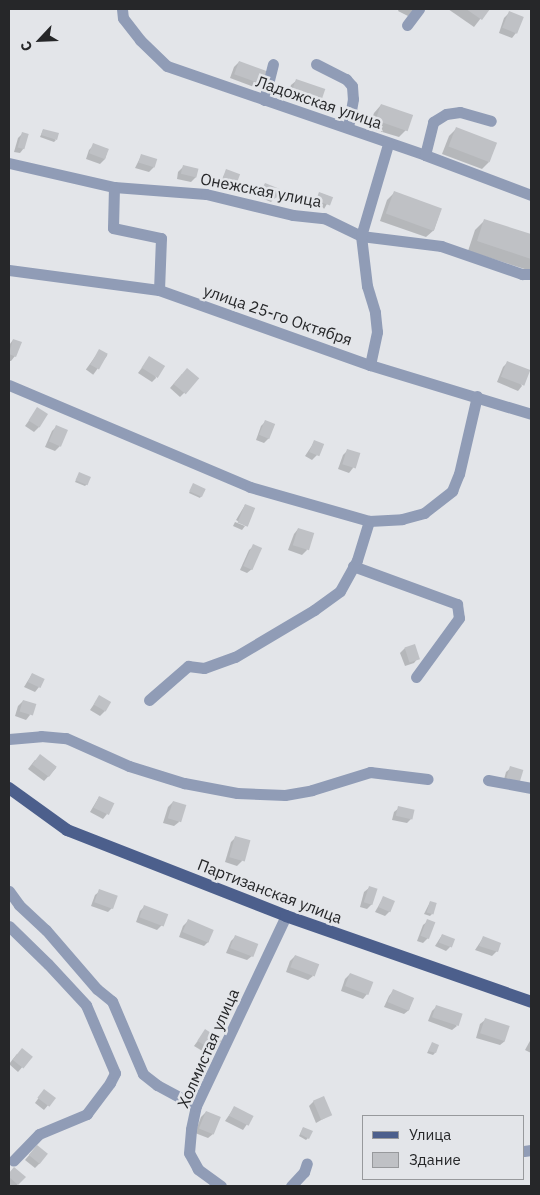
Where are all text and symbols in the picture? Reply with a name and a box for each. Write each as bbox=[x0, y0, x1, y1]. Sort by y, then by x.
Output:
north arrow bbox=[15, 15, 65, 65]
text: С bbox=[16, 38, 36, 54]
street label: Ладожская улица bbox=[253, 71, 385, 133]
street label: Онежская улица bbox=[199, 169, 323, 211]
street label: улица 25-го Октября bbox=[201, 281, 355, 349]
street label: Партизанская улица bbox=[195, 855, 345, 927]
street label: Холмистая улица bbox=[173, 985, 243, 1111]
legend bbox=[362, 1115, 525, 1180]
text: Улица bbox=[409, 1125, 451, 1144]
text: Здание bbox=[409, 1150, 461, 1169]

